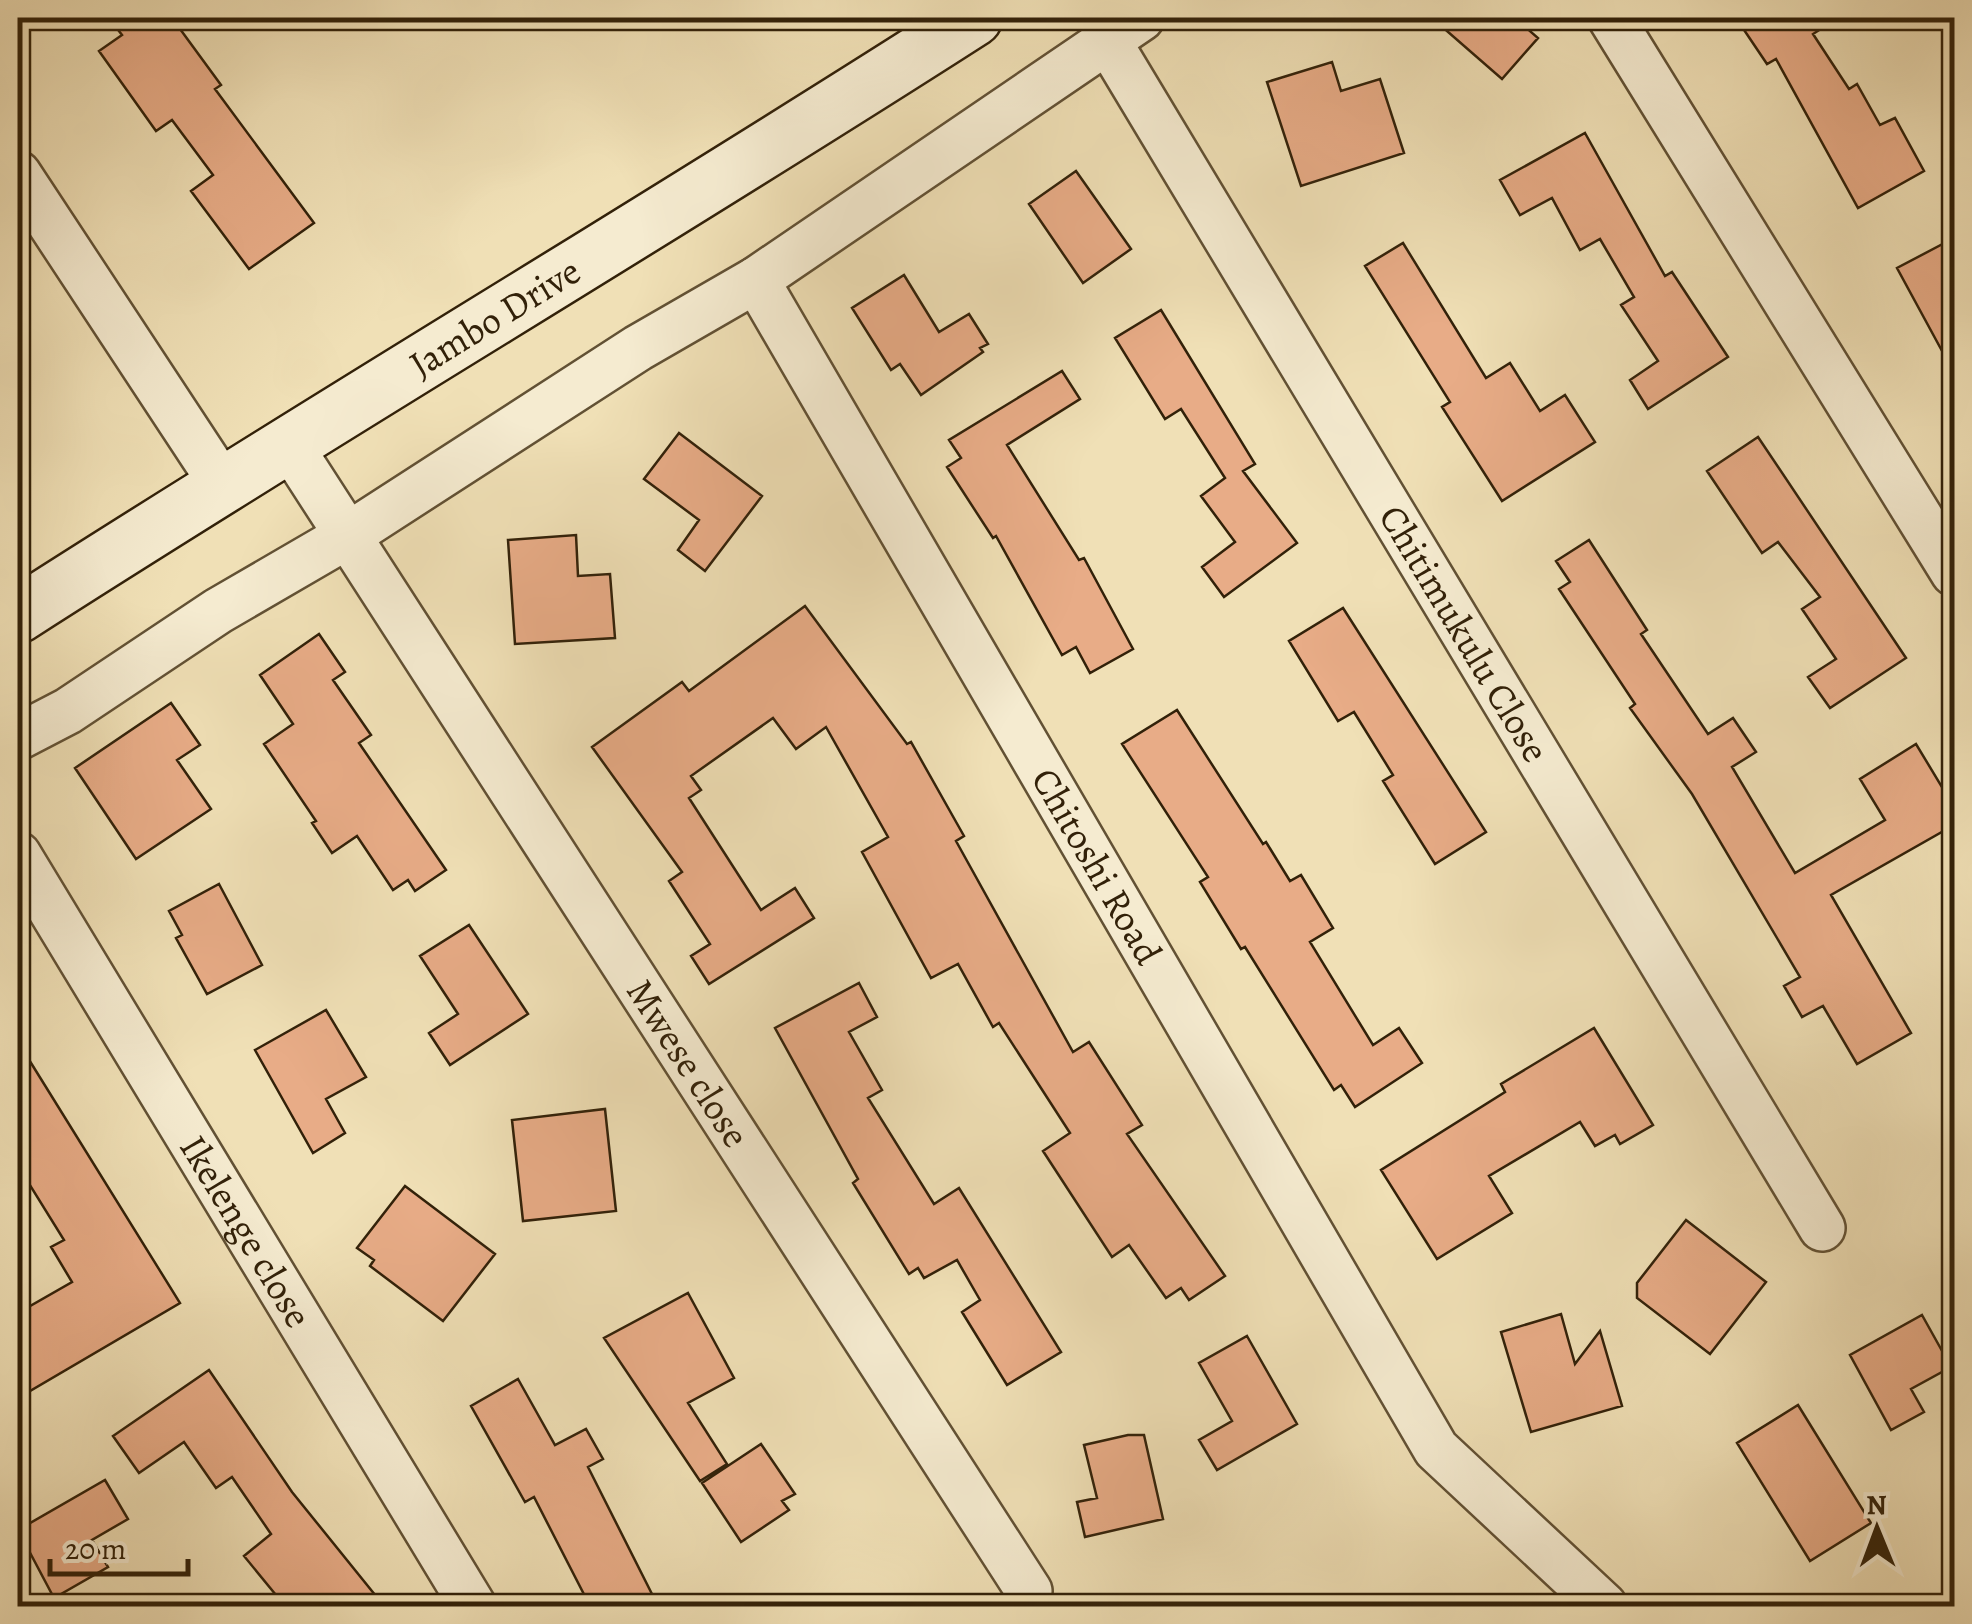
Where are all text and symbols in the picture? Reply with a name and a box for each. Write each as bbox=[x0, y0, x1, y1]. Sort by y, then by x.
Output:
street label: Jambo Drive bbox=[399, 245, 590, 390]
street label: Chitimukulu Close bbox=[1367, 495, 1562, 772]
street label: Chitoshi Road bbox=[1019, 758, 1175, 974]
street label: Mwese close bbox=[615, 969, 762, 1157]
street label: Ikelenge close bbox=[168, 1125, 324, 1337]
north arrow bbox=[1827, 1479, 1927, 1579]
text: N bbox=[1866, 1486, 1887, 1524]
scale bar bbox=[50, 1514, 188, 1576]
text: 20 m bbox=[65, 1529, 126, 1569]

